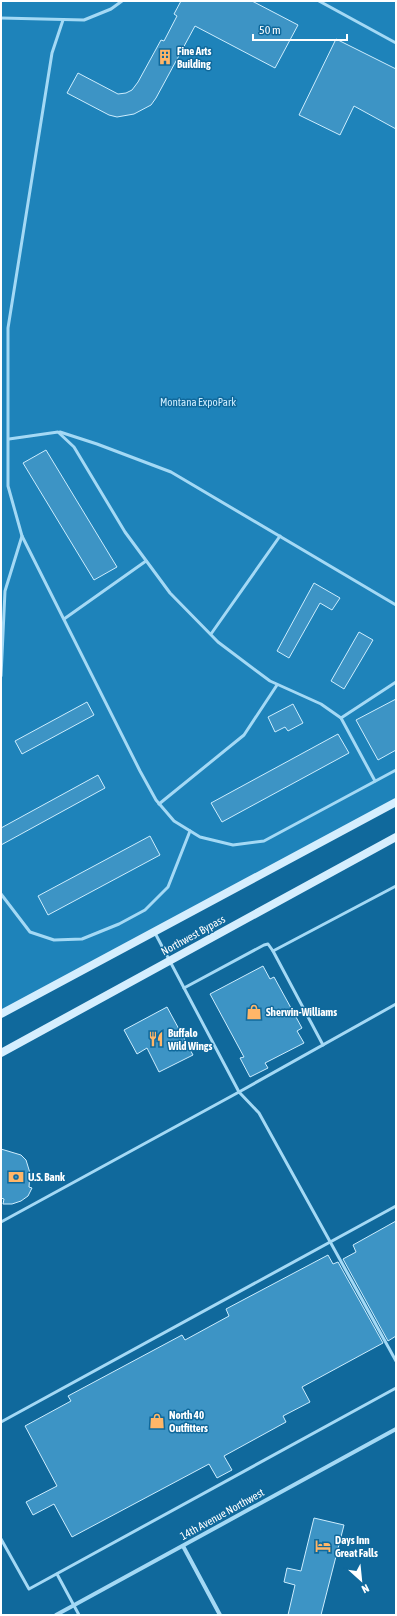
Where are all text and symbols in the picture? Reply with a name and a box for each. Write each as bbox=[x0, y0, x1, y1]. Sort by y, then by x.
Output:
scale bar bbox=[253, 16, 347, 42]
text: 50 m bbox=[259, 23, 281, 37]
place label: Fine Arts Building bbox=[177, 45, 211, 70]
building icon: Fine Arts Building bbox=[156, 48, 174, 66]
park label: Montana ExpoPark bbox=[160, 396, 236, 408]
street label: Northwest Bypass bbox=[159, 912, 227, 957]
shop icon: Sherwin-Williams bbox=[245, 1003, 263, 1021]
place label: Sherwin-Williams bbox=[266, 1006, 337, 1018]
place label: Buffalo Wild Wings bbox=[167, 1027, 213, 1052]
restaurant icon: Buffalo Wild Wings bbox=[147, 1030, 165, 1048]
bank icon: U.S. Bank bbox=[7, 1168, 25, 1186]
place label: U.S. Bank bbox=[28, 1171, 65, 1183]
place label: North 40 Outfitters bbox=[169, 1409, 208, 1434]
shop icon: North 40 Outfitters bbox=[148, 1412, 166, 1430]
street label: 14th Avenue Northwest bbox=[178, 1486, 266, 1542]
place label: Days Inn Great Falls bbox=[335, 1534, 378, 1559]
hotel icon: Days Inn Great Falls bbox=[314, 1537, 332, 1555]
north arrow bbox=[341, 1560, 381, 1600]
text: N bbox=[360, 1582, 371, 1596]

